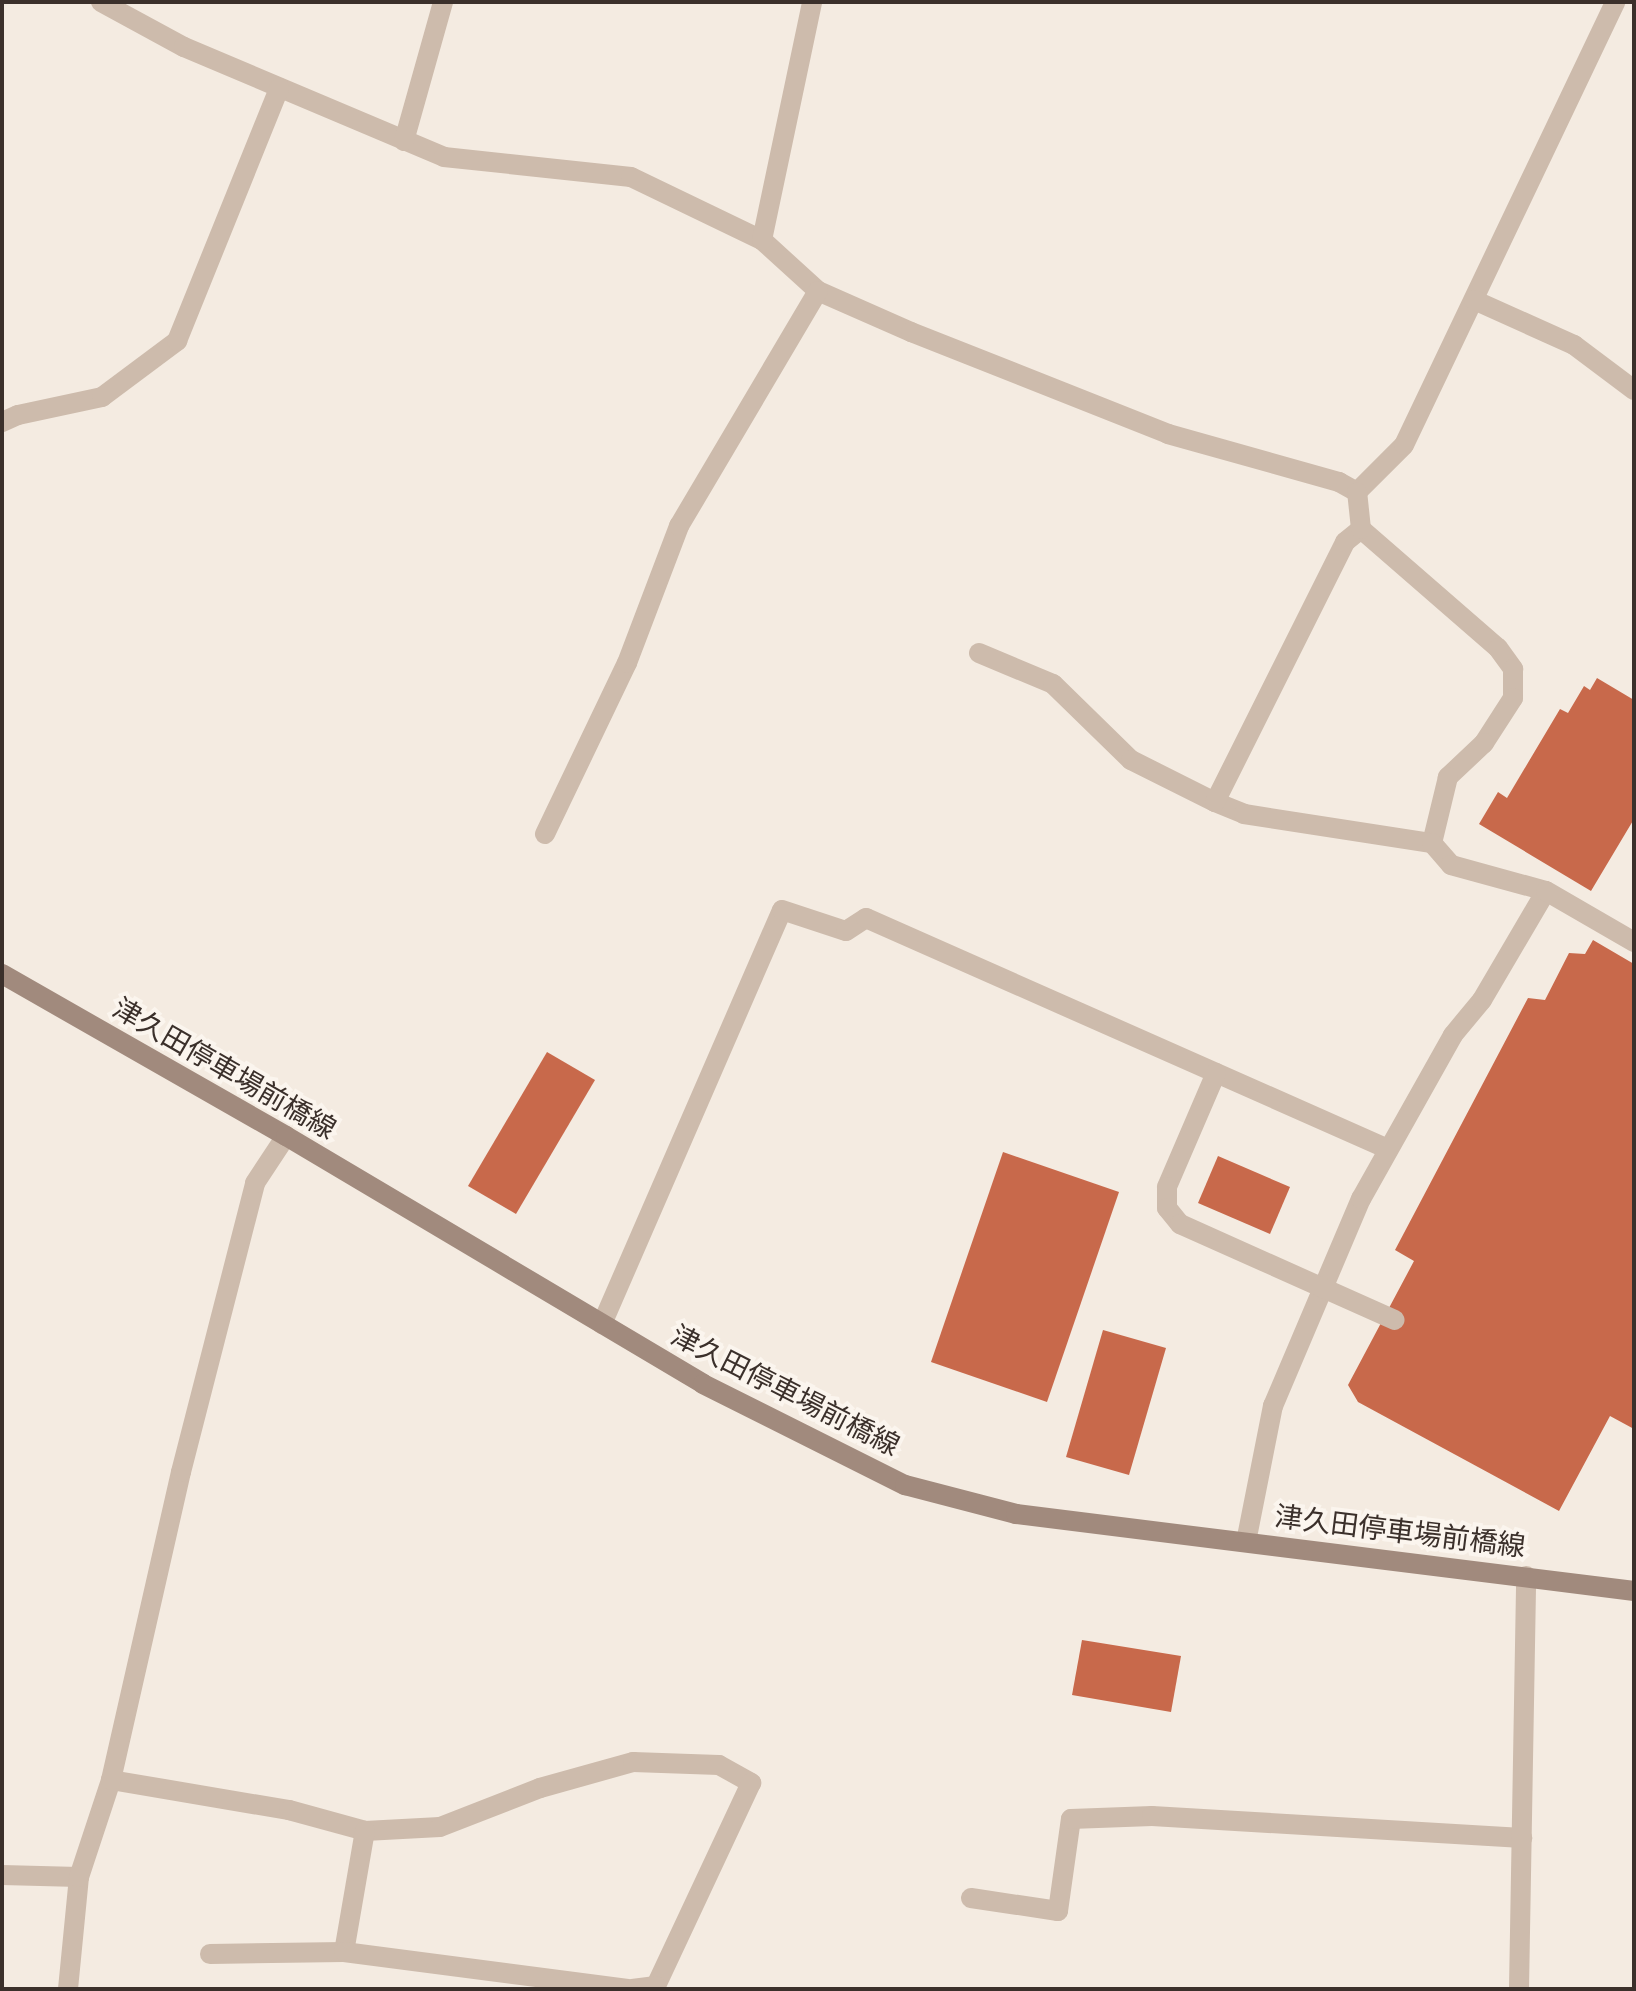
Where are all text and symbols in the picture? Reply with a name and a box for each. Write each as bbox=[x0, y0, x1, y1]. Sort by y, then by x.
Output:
street label: 津久田停車場前橋線 bbox=[106, 991, 342, 1147]
street label: 津久田停車場前橋線 bbox=[665, 1319, 905, 1463]
street label: 津久田停車場前橋線 bbox=[1273, 1500, 1527, 1564]

